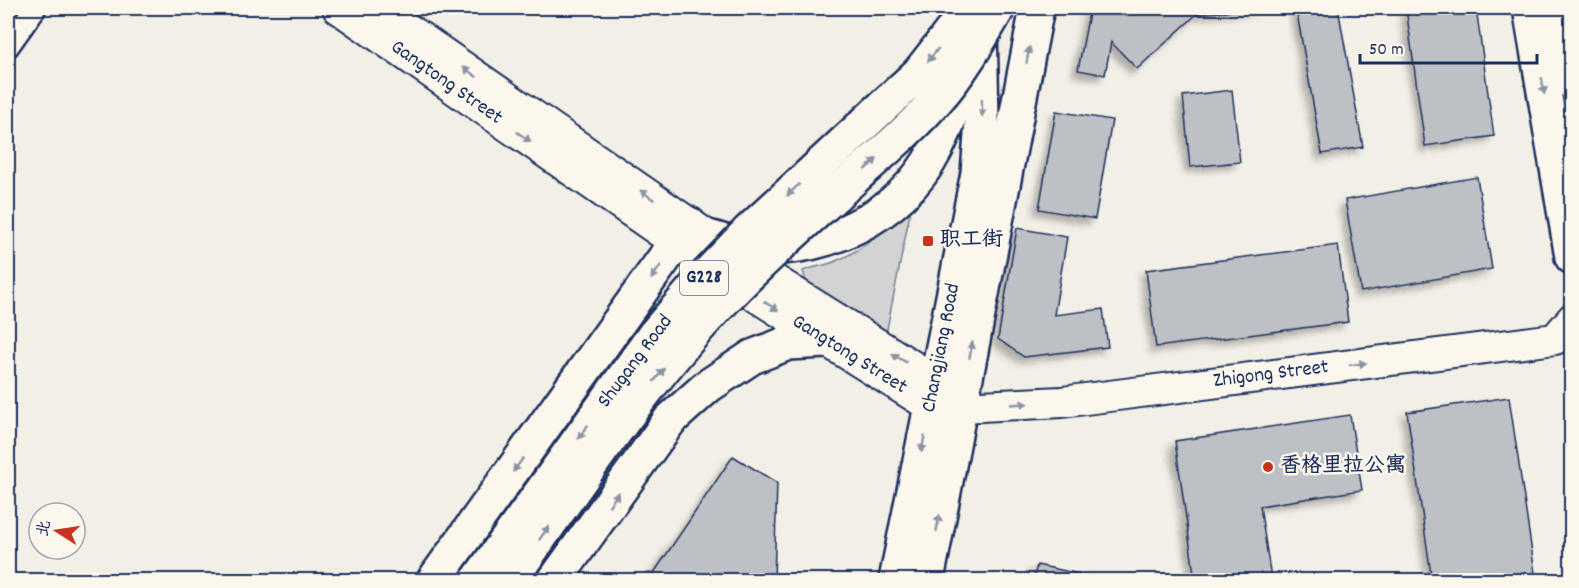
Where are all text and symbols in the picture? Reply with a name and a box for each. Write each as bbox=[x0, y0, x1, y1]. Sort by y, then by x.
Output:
scale bar bbox=[1360, 27, 1537, 65]
street label: Gangtong Street bbox=[384, 33, 509, 133]
text: 50 m bbox=[1369, 38, 1404, 63]
one-way arrow bbox=[1024, 45, 1033, 64]
one-way arrow bbox=[926, 47, 939, 63]
one-way arrow bbox=[462, 67, 478, 78]
one-way arrow bbox=[1539, 77, 1548, 96]
one-way arrow bbox=[977, 98, 987, 117]
one-way arrow bbox=[515, 131, 531, 143]
one-way arrow bbox=[863, 158, 878, 171]
one-way arrow bbox=[785, 183, 800, 197]
one-way arrow bbox=[640, 189, 656, 201]
place label: 职工街 bbox=[940, 226, 1003, 256]
marker: 职工街 bbox=[921, 234, 935, 248]
road number: G228 bbox=[680, 261, 728, 295]
one-way arrow bbox=[651, 264, 662, 280]
street label: Changjiang Road bbox=[915, 281, 969, 415]
one-way arrow bbox=[763, 301, 779, 312]
street label: Gangtong Street bbox=[785, 308, 913, 403]
street label: Shugang Road bbox=[591, 309, 681, 415]
one-way arrow bbox=[967, 340, 976, 359]
one-way arrow bbox=[890, 353, 907, 363]
street label: Zhigong Street bbox=[1212, 353, 1331, 397]
one-way arrow bbox=[1349, 359, 1368, 369]
one-way arrow bbox=[652, 367, 665, 383]
one-way arrow bbox=[1009, 400, 1028, 409]
one-way arrow bbox=[577, 424, 589, 440]
one-way arrow bbox=[918, 435, 927, 454]
place label: 香格里拉公寓 bbox=[1280, 452, 1406, 482]
one-way arrow bbox=[512, 456, 524, 472]
marker: 香格里拉公寓 bbox=[1261, 460, 1275, 474]
one-way arrow bbox=[608, 491, 620, 507]
north arrow bbox=[27, 501, 87, 561]
one-way arrow bbox=[934, 513, 943, 532]
text: 北 bbox=[32, 518, 58, 539]
one-way arrow bbox=[538, 525, 550, 541]

